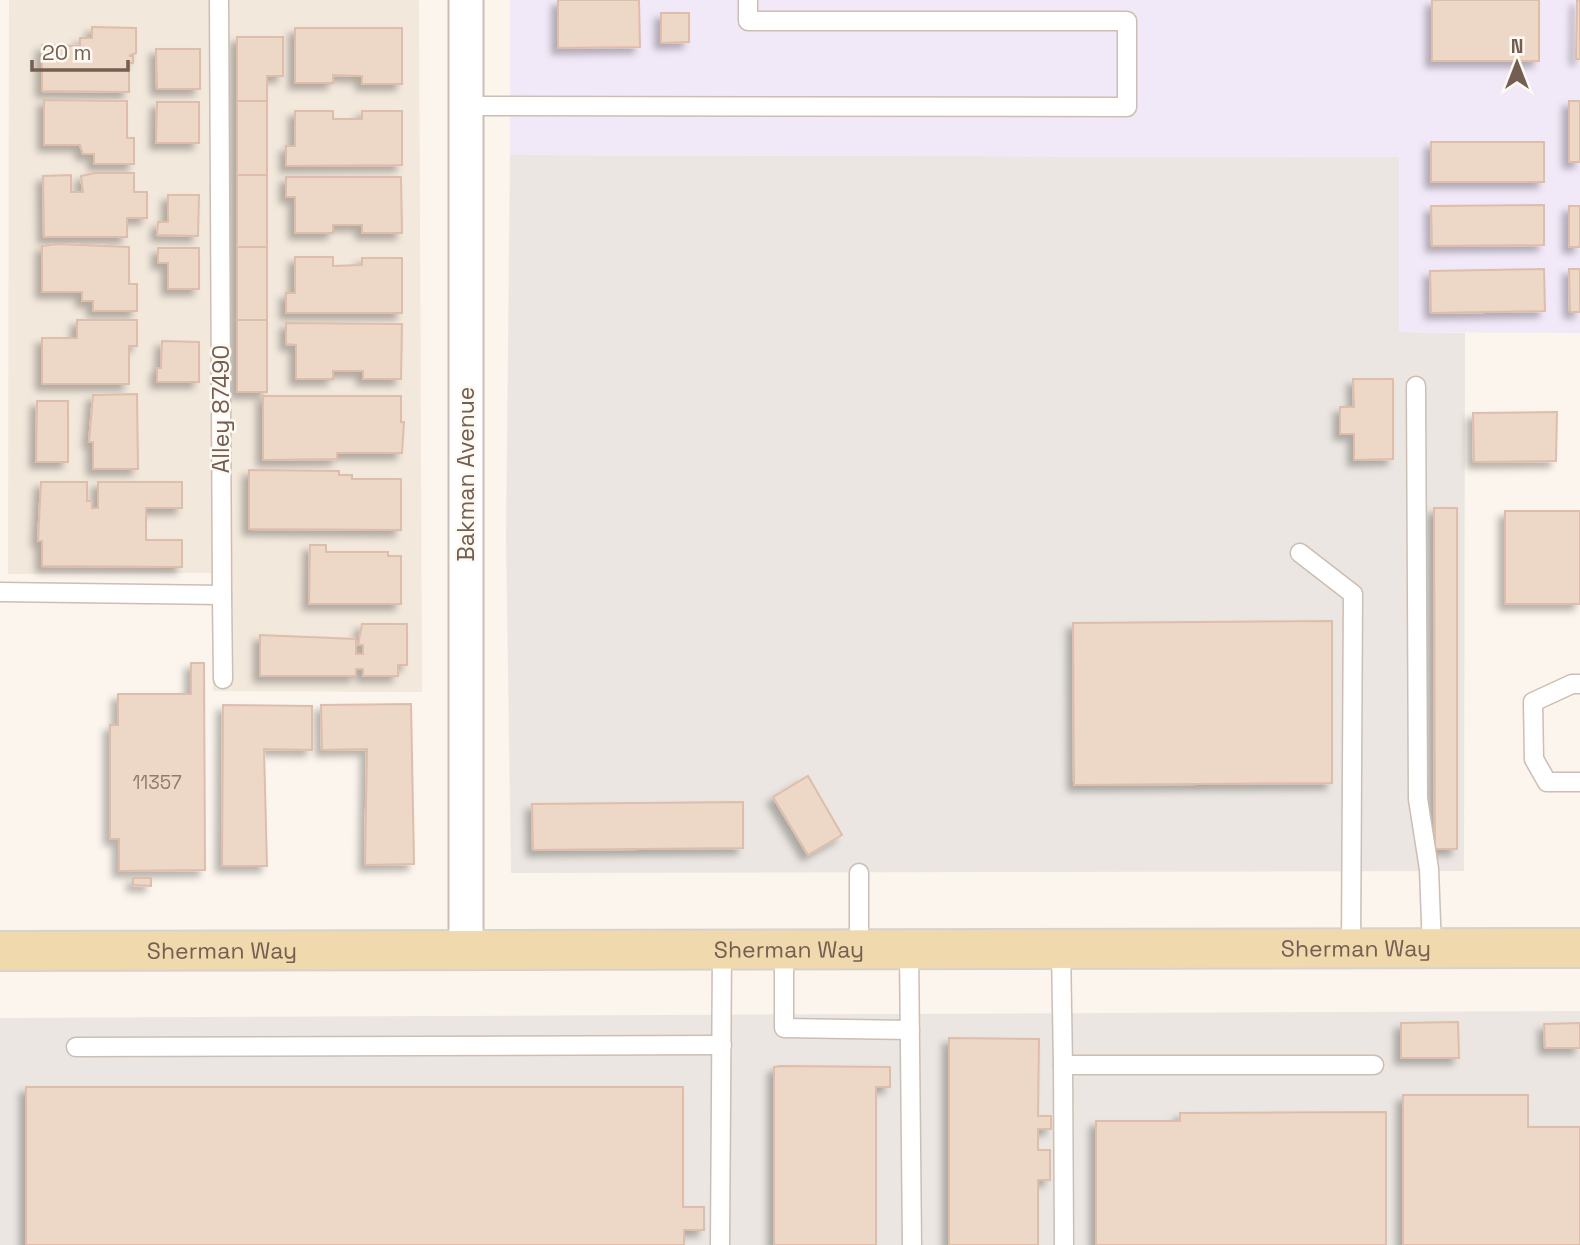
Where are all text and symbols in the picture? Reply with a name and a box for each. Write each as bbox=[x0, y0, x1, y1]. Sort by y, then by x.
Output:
scale bar bbox=[32, 28, 128, 72]
north arrow bbox=[1482, 28, 1552, 98]
text: N bbox=[1511, 34, 1523, 59]
text: 20 m bbox=[42, 39, 92, 66]
street label: Alley 87490 bbox=[206, 345, 236, 473]
street label: Bakman Avenue bbox=[451, 387, 481, 561]
house number: 11357 bbox=[132, 770, 182, 795]
street label: Sherman Way bbox=[1281, 933, 1431, 964]
street label: Sherman Way bbox=[714, 934, 864, 965]
street label: Sherman Way bbox=[147, 935, 297, 966]

